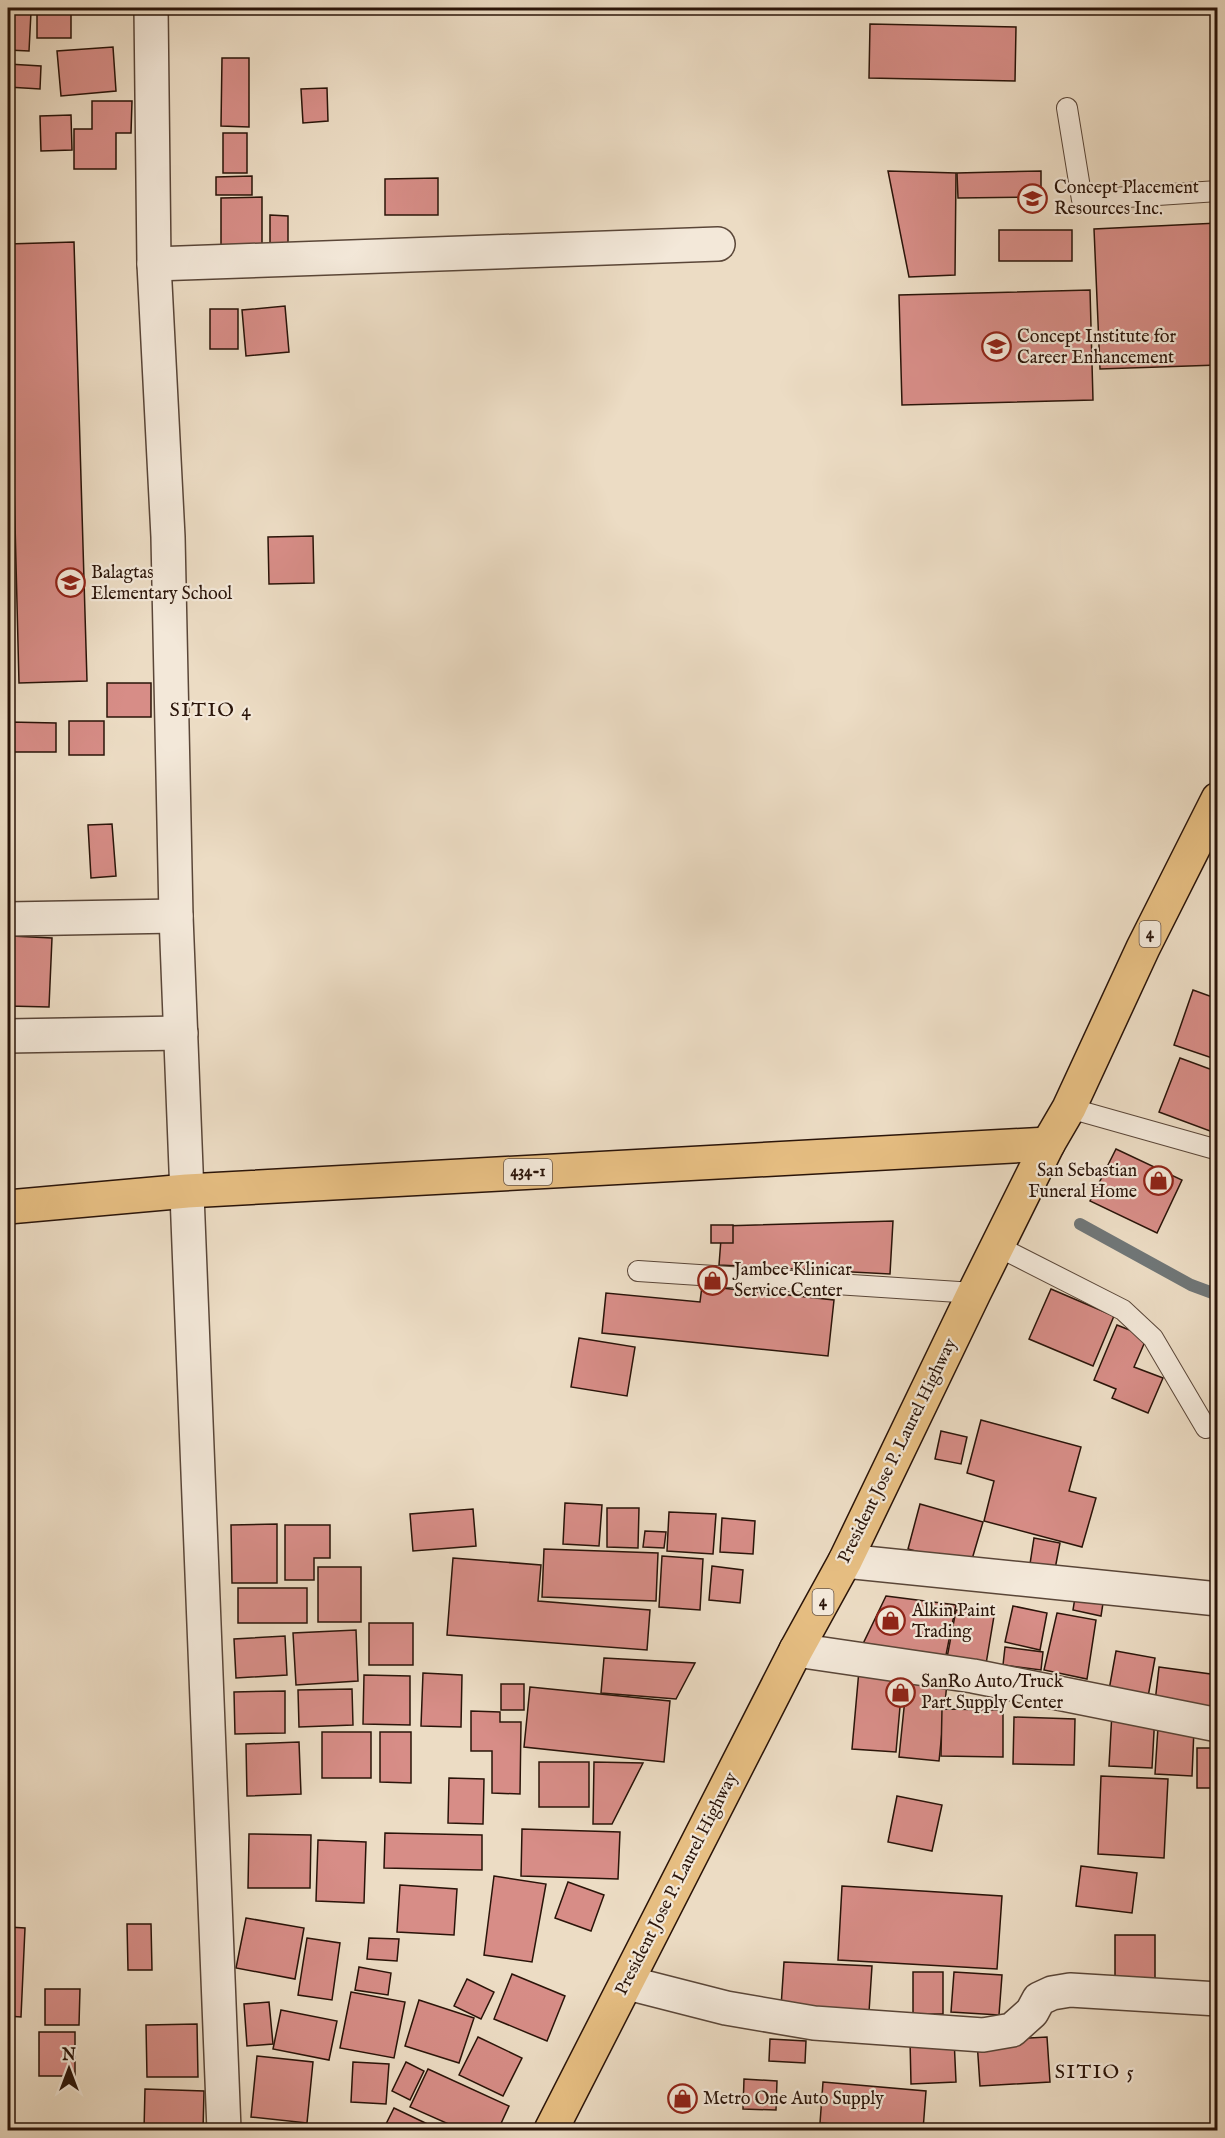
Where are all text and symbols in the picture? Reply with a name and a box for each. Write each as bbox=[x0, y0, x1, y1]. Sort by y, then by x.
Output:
place label: Concept Placement Resources Inc. bbox=[1054, 177, 1199, 221]
school or university icon: Concept Placement Resources Inc. bbox=[1017, 182, 1049, 214]
place label: Concept Institute for Career Enhancement bbox=[1017, 326, 1177, 370]
school or university icon: Concept Institute for Career Enhancement bbox=[980, 331, 1012, 363]
place label: Balagtas Elementary School bbox=[91, 562, 232, 606]
school or university icon: Balagtas Elementary School bbox=[54, 567, 86, 599]
district label: SITIO 4 bbox=[169, 698, 253, 723]
road number: 4 bbox=[1140, 921, 1160, 947]
road number: 434-1 bbox=[504, 1159, 552, 1185]
place label: San Sebastian Funeral Home bbox=[1028, 1160, 1137, 1204]
shop icon: San Sebastian Funeral Home bbox=[1142, 1165, 1174, 1197]
place label: Jambee Klinicar Service Center bbox=[732, 1259, 852, 1303]
shop icon: Jambee Klinicar Service Center bbox=[697, 1264, 729, 1296]
street label: President Jose P. Laurel Highway bbox=[833, 1335, 963, 1567]
road number: 4 bbox=[812, 1589, 834, 1615]
place label: Alkin Paint Trading bbox=[911, 1600, 996, 1644]
shop icon: Alkin Paint Trading bbox=[875, 1605, 907, 1637]
place label: SanRo Auto/Truck Part Supply Center bbox=[921, 1671, 1064, 1715]
shop icon: SanRo Auto/Truck Part Supply Center bbox=[884, 1676, 916, 1708]
street label: President Jose P. Laurel Highway bbox=[611, 1768, 744, 2000]
north arrow bbox=[39, 2039, 99, 2099]
text: N bbox=[61, 2046, 76, 2066]
district label: SITIO 5 bbox=[1055, 2060, 1135, 2085]
shop icon: Metro One Auto Supply bbox=[666, 2083, 698, 2115]
place label: Metro One Auto Supply bbox=[703, 2088, 884, 2111]

